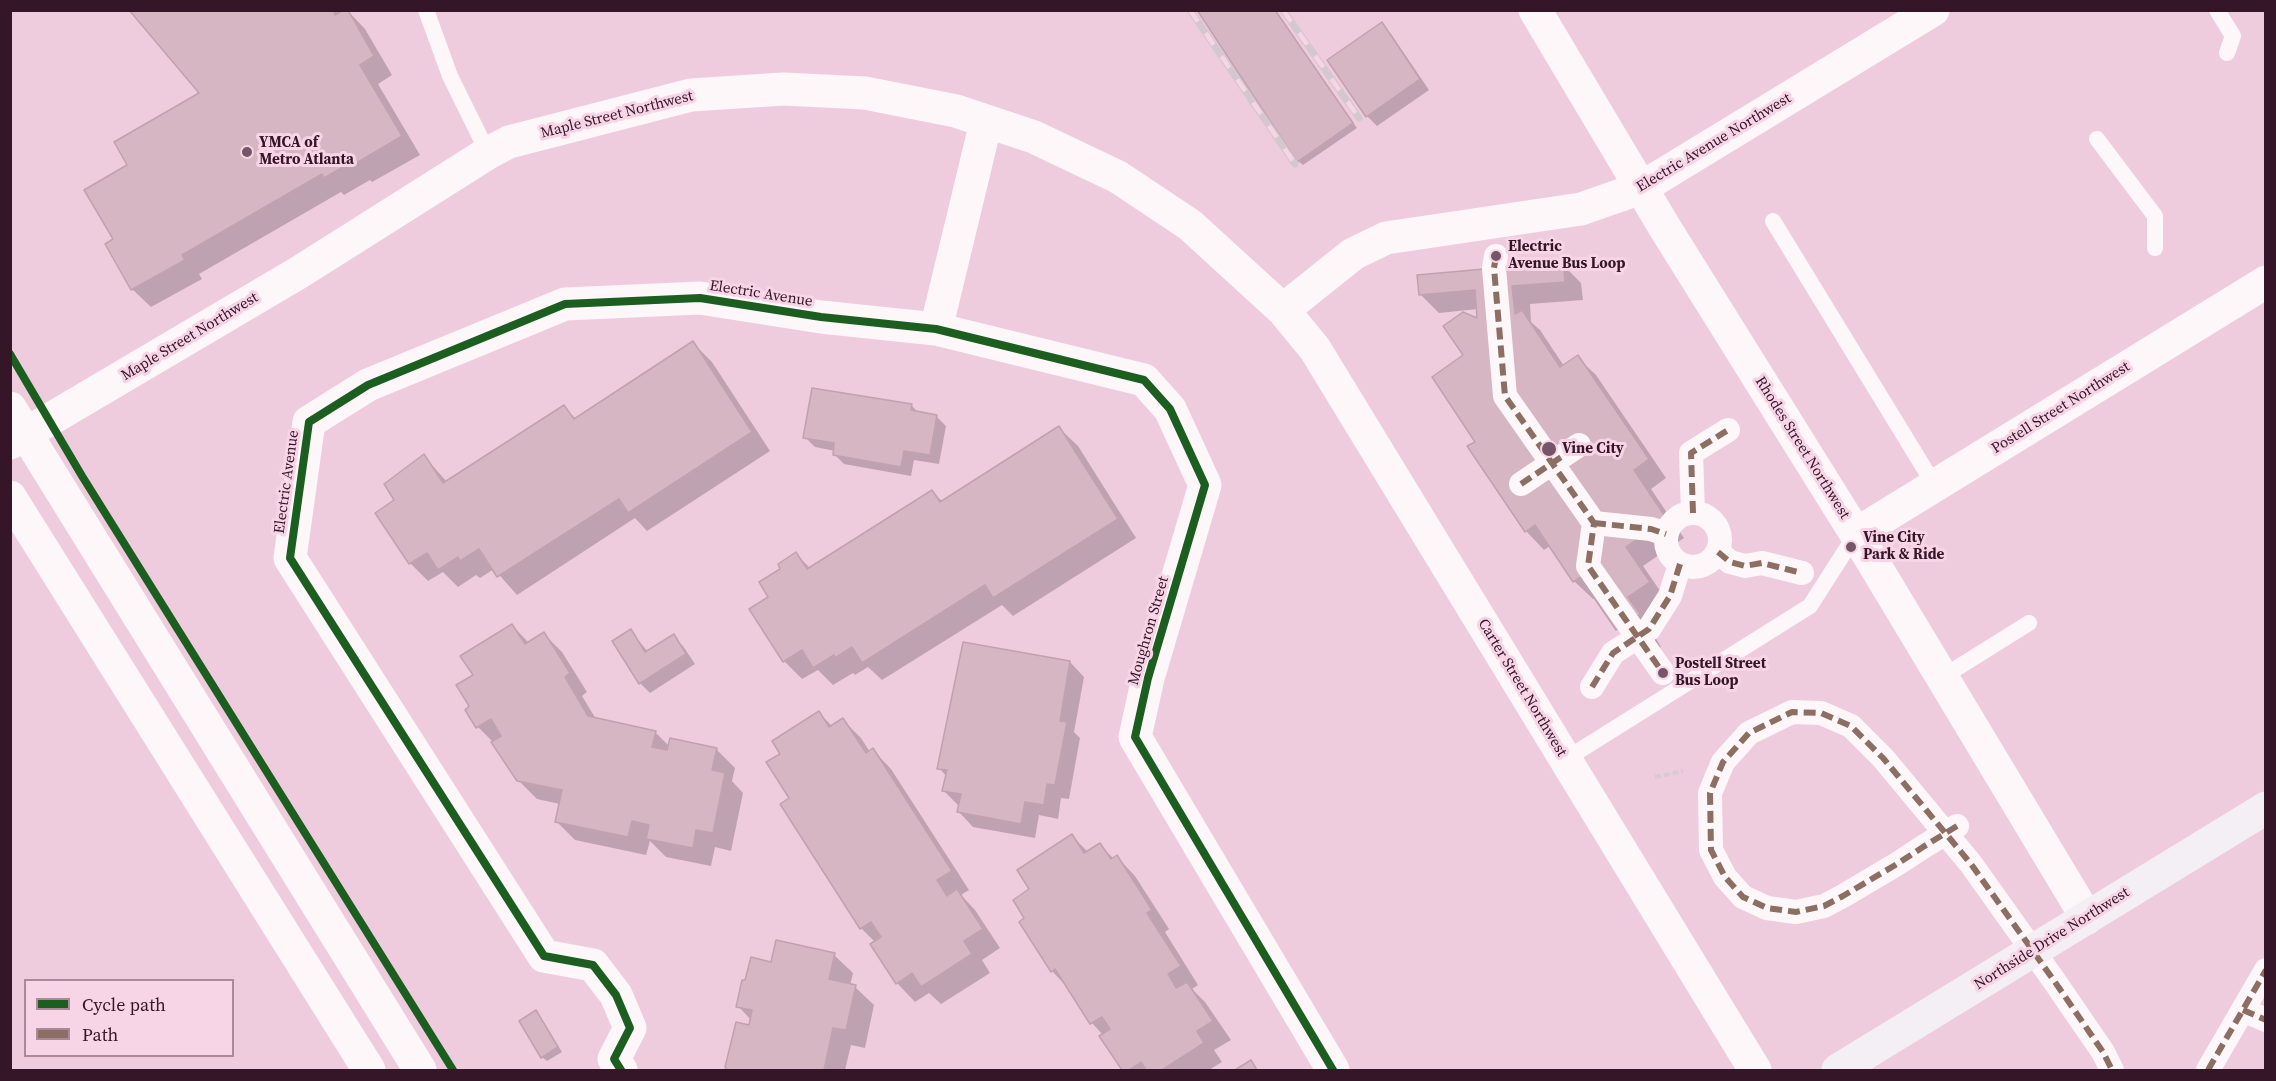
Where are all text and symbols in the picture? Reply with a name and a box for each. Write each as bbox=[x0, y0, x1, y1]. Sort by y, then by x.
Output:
street label: Maple Street Northwest bbox=[539, 87, 695, 143]
street label: Electric Avenue Northwest bbox=[1633, 90, 1795, 196]
place label: YMCA of Metro Atlanta bbox=[259, 134, 354, 169]
marker: YMCA of Metro Atlanta bbox=[240, 145, 254, 159]
place label: Electric Avenue Bus Loop bbox=[1508, 238, 1625, 273]
marker: Electric Avenue Bus Loop bbox=[1489, 249, 1503, 263]
street label: Electric Avenue bbox=[708, 277, 814, 311]
street label: Maple Street Northwest bbox=[118, 289, 262, 385]
street label: Postell Street Northwest bbox=[1989, 358, 2133, 458]
street label: Rhodes Street Northwest bbox=[1751, 373, 1853, 523]
street label: Electric Avenue bbox=[271, 429, 303, 535]
marker: Vine City bbox=[1540, 440, 1558, 458]
place label: Vine City bbox=[1562, 440, 1624, 458]
place label: Vine City Park & Ride bbox=[1863, 529, 1944, 564]
marker: Vine City Park & Ride bbox=[1844, 540, 1858, 554]
street label: Moughron Street bbox=[1125, 575, 1173, 687]
street label: Carter Street Northwest bbox=[1474, 616, 1570, 760]
place label: Postell Street Bus Loop bbox=[1675, 655, 1766, 690]
marker: Postell Street Bus Loop bbox=[1656, 666, 1670, 680]
street label: Northside Drive Northwest bbox=[1971, 884, 2133, 994]
legend bbox=[24, 979, 234, 1057]
text: Cycle path bbox=[82, 992, 166, 1017]
text: Path bbox=[82, 1022, 118, 1047]

